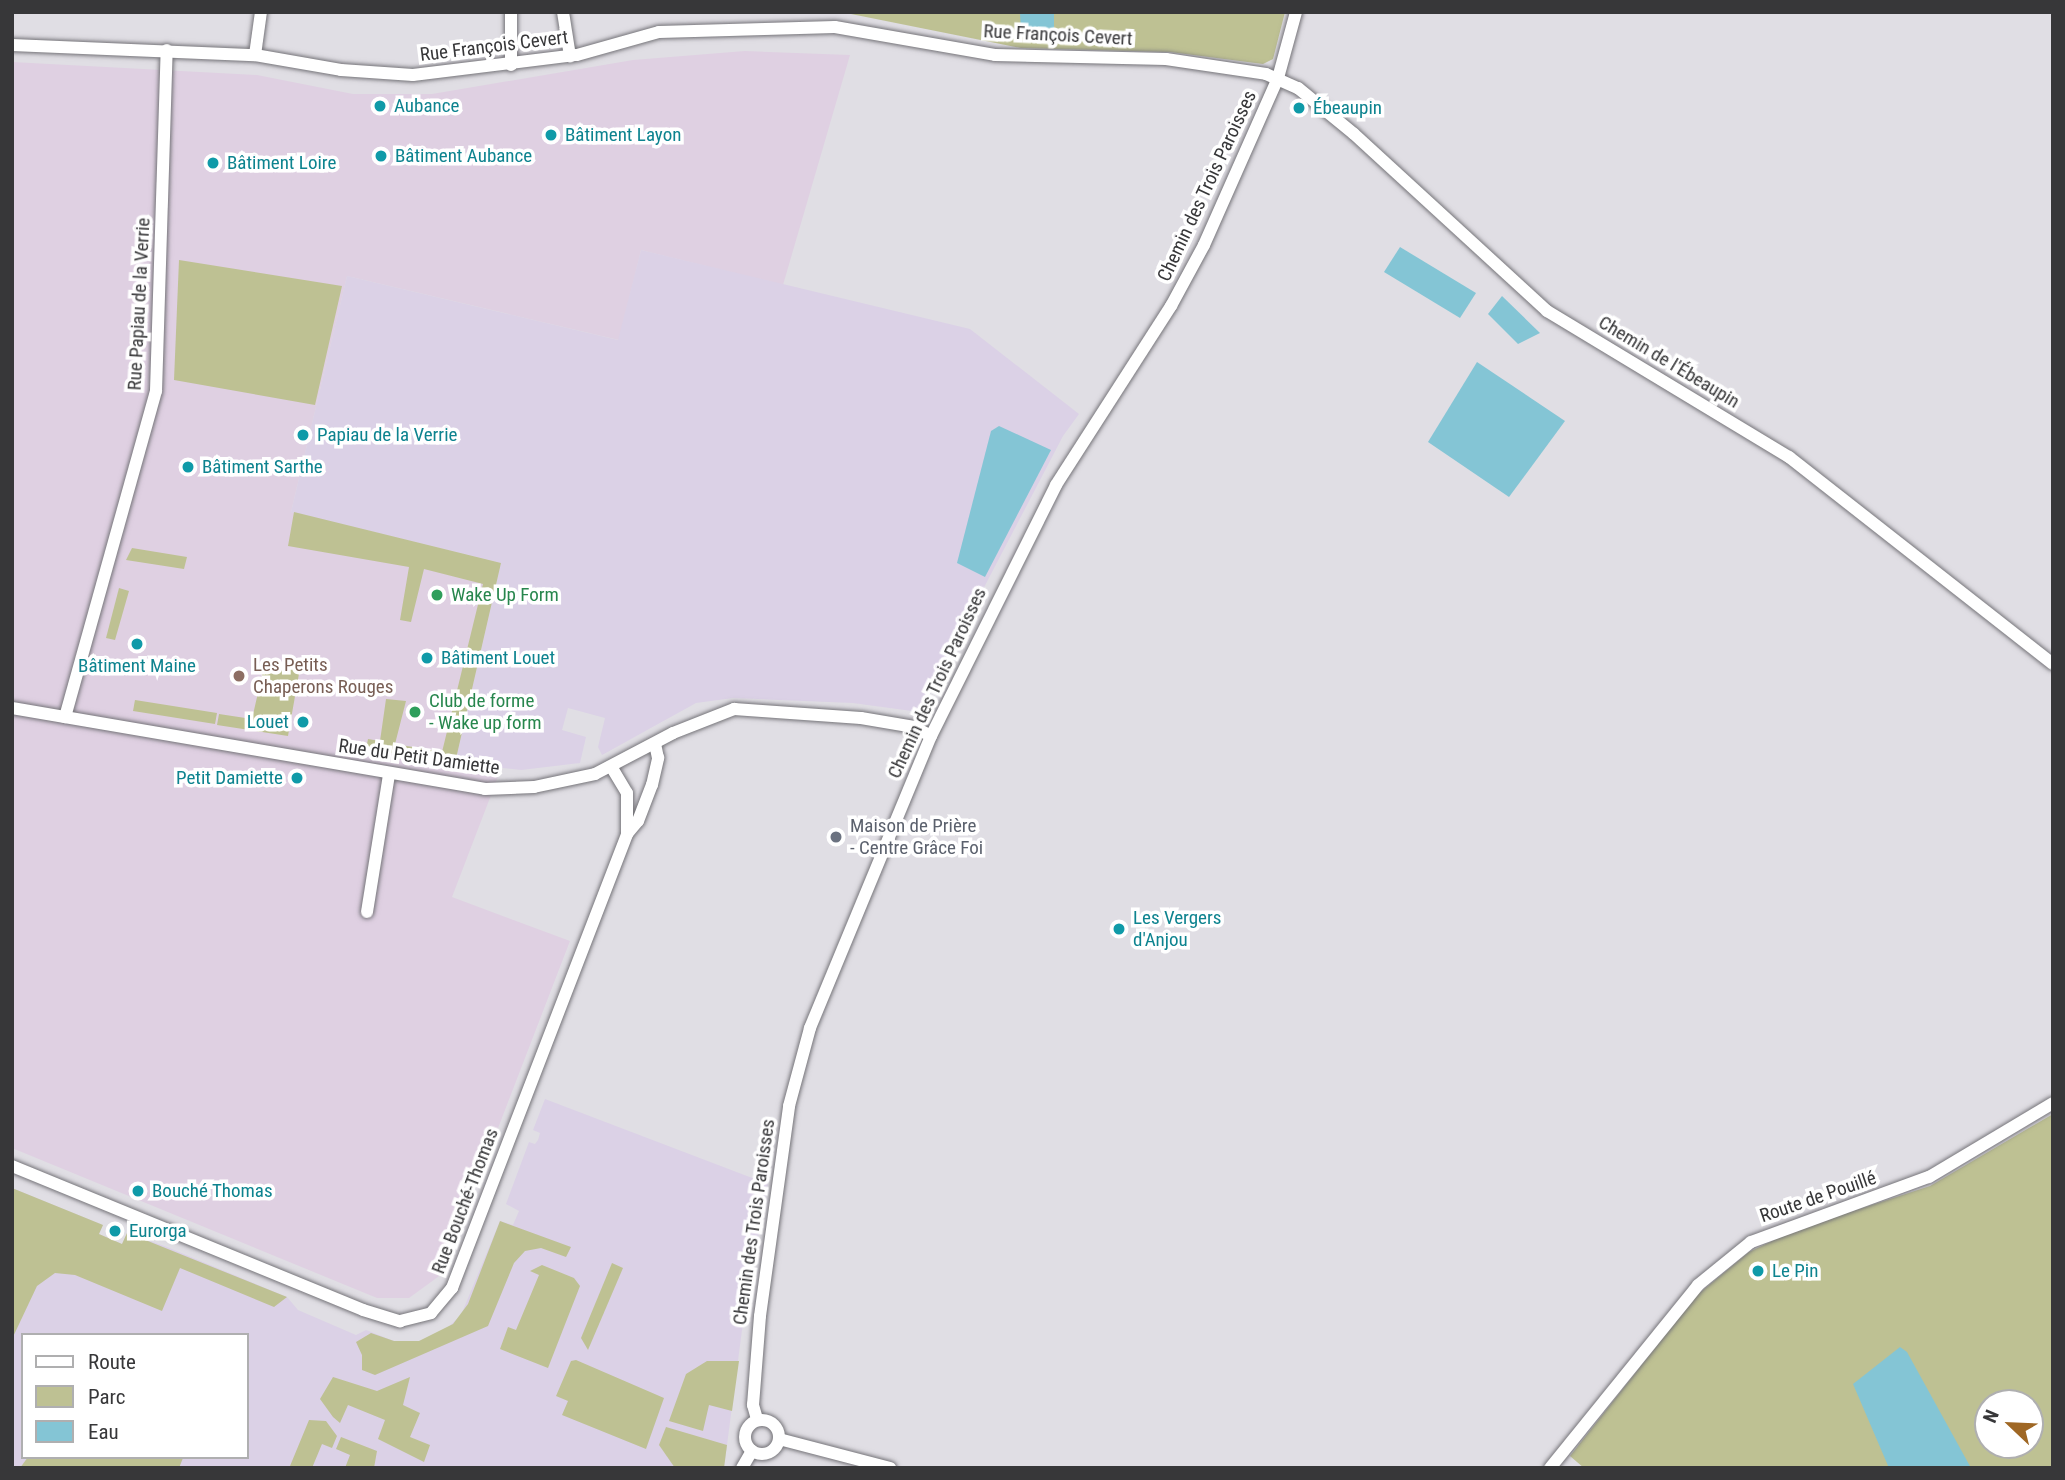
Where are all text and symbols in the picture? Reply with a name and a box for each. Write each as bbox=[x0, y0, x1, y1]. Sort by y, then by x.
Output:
street label: Rue François Cevert bbox=[983, 20, 1133, 50]
street label: Rue François Cevert bbox=[419, 26, 569, 66]
street label: Chemin des Trois Paroisses bbox=[1153, 87, 1261, 285]
place label: Aubance bbox=[394, 95, 459, 117]
place label: Ébeaupin bbox=[1313, 97, 1382, 119]
marker: Aubance bbox=[372, 98, 388, 114]
marker: Ébeaupin bbox=[1291, 100, 1307, 116]
place label: Bâtiment Layon bbox=[565, 124, 681, 146]
marker: Bâtiment Layon bbox=[543, 127, 559, 143]
place label: Bâtiment Aubance bbox=[395, 145, 532, 167]
marker: Bâtiment Aubance bbox=[373, 148, 389, 164]
place label: Bâtiment Loire bbox=[227, 152, 336, 174]
marker: Bâtiment Loire bbox=[205, 155, 221, 171]
street label: Rue Papiau de la Verrie bbox=[123, 217, 155, 391]
street label: Chemin de l'Ébeaupin bbox=[1594, 311, 1744, 413]
place label: Papiau de la Verrie bbox=[317, 424, 457, 446]
marker: Papiau de la Verrie bbox=[295, 427, 311, 443]
place label: Bâtiment Sarthe bbox=[202, 456, 323, 478]
marker: Bâtiment Sarthe bbox=[180, 459, 196, 475]
place label: Wake Up Form bbox=[451, 584, 559, 606]
street label: Chemin des Trois Paroisses bbox=[883, 584, 991, 782]
marker: Wake Up Form bbox=[429, 587, 445, 603]
marker: Bâtiment Maine bbox=[129, 636, 145, 652]
place label: Bâtiment Louet bbox=[441, 647, 555, 669]
marker: Bâtiment Louet bbox=[419, 650, 435, 666]
place label: Les Petits Chaperons Rouges bbox=[253, 654, 393, 698]
place label: Bâtiment Maine bbox=[78, 655, 196, 677]
marker: Les Petits Chaperons Rouges bbox=[231, 668, 247, 684]
place label: Club de forme - Wake up form bbox=[429, 690, 542, 734]
marker: Club de forme - Wake up form bbox=[407, 704, 423, 720]
place label: Louet bbox=[247, 711, 289, 733]
marker: Louet bbox=[295, 714, 311, 730]
street label: Rue du Petit Damiette bbox=[337, 734, 501, 780]
place label: Petit Damiette bbox=[176, 767, 283, 789]
marker: Petit Damiette bbox=[289, 770, 305, 786]
place label: Maison de Prière - Centre Grâce Foi bbox=[850, 815, 983, 859]
marker: Maison de Prière - Centre Grâce Foi bbox=[828, 829, 844, 845]
place label: Les Vergers d'Anjou bbox=[1133, 907, 1221, 951]
marker: Les Vergers d'Anjou bbox=[1111, 921, 1127, 937]
street label: Chemin des Trois Paroisses bbox=[728, 1117, 780, 1327]
street label: Rue Bouché-Thomas bbox=[427, 1125, 503, 1277]
street label: Route de Pouillé bbox=[1757, 1166, 1879, 1228]
place label: Bouché Thomas bbox=[152, 1180, 273, 1202]
marker: Bouché Thomas bbox=[130, 1183, 146, 1199]
place label: Eurorga bbox=[129, 1220, 187, 1242]
marker: Eurorga bbox=[107, 1223, 123, 1239]
place label: Le Pin bbox=[1772, 1260, 1818, 1282]
marker: Le Pin bbox=[1750, 1263, 1766, 1279]
legend bbox=[21, 1333, 248, 1459]
text: Route bbox=[88, 1350, 136, 1374]
text: Parc bbox=[88, 1385, 126, 1409]
north arrow bbox=[1974, 1389, 2044, 1459]
text: N bbox=[1978, 1407, 2004, 1426]
text: Eau bbox=[88, 1420, 119, 1444]

